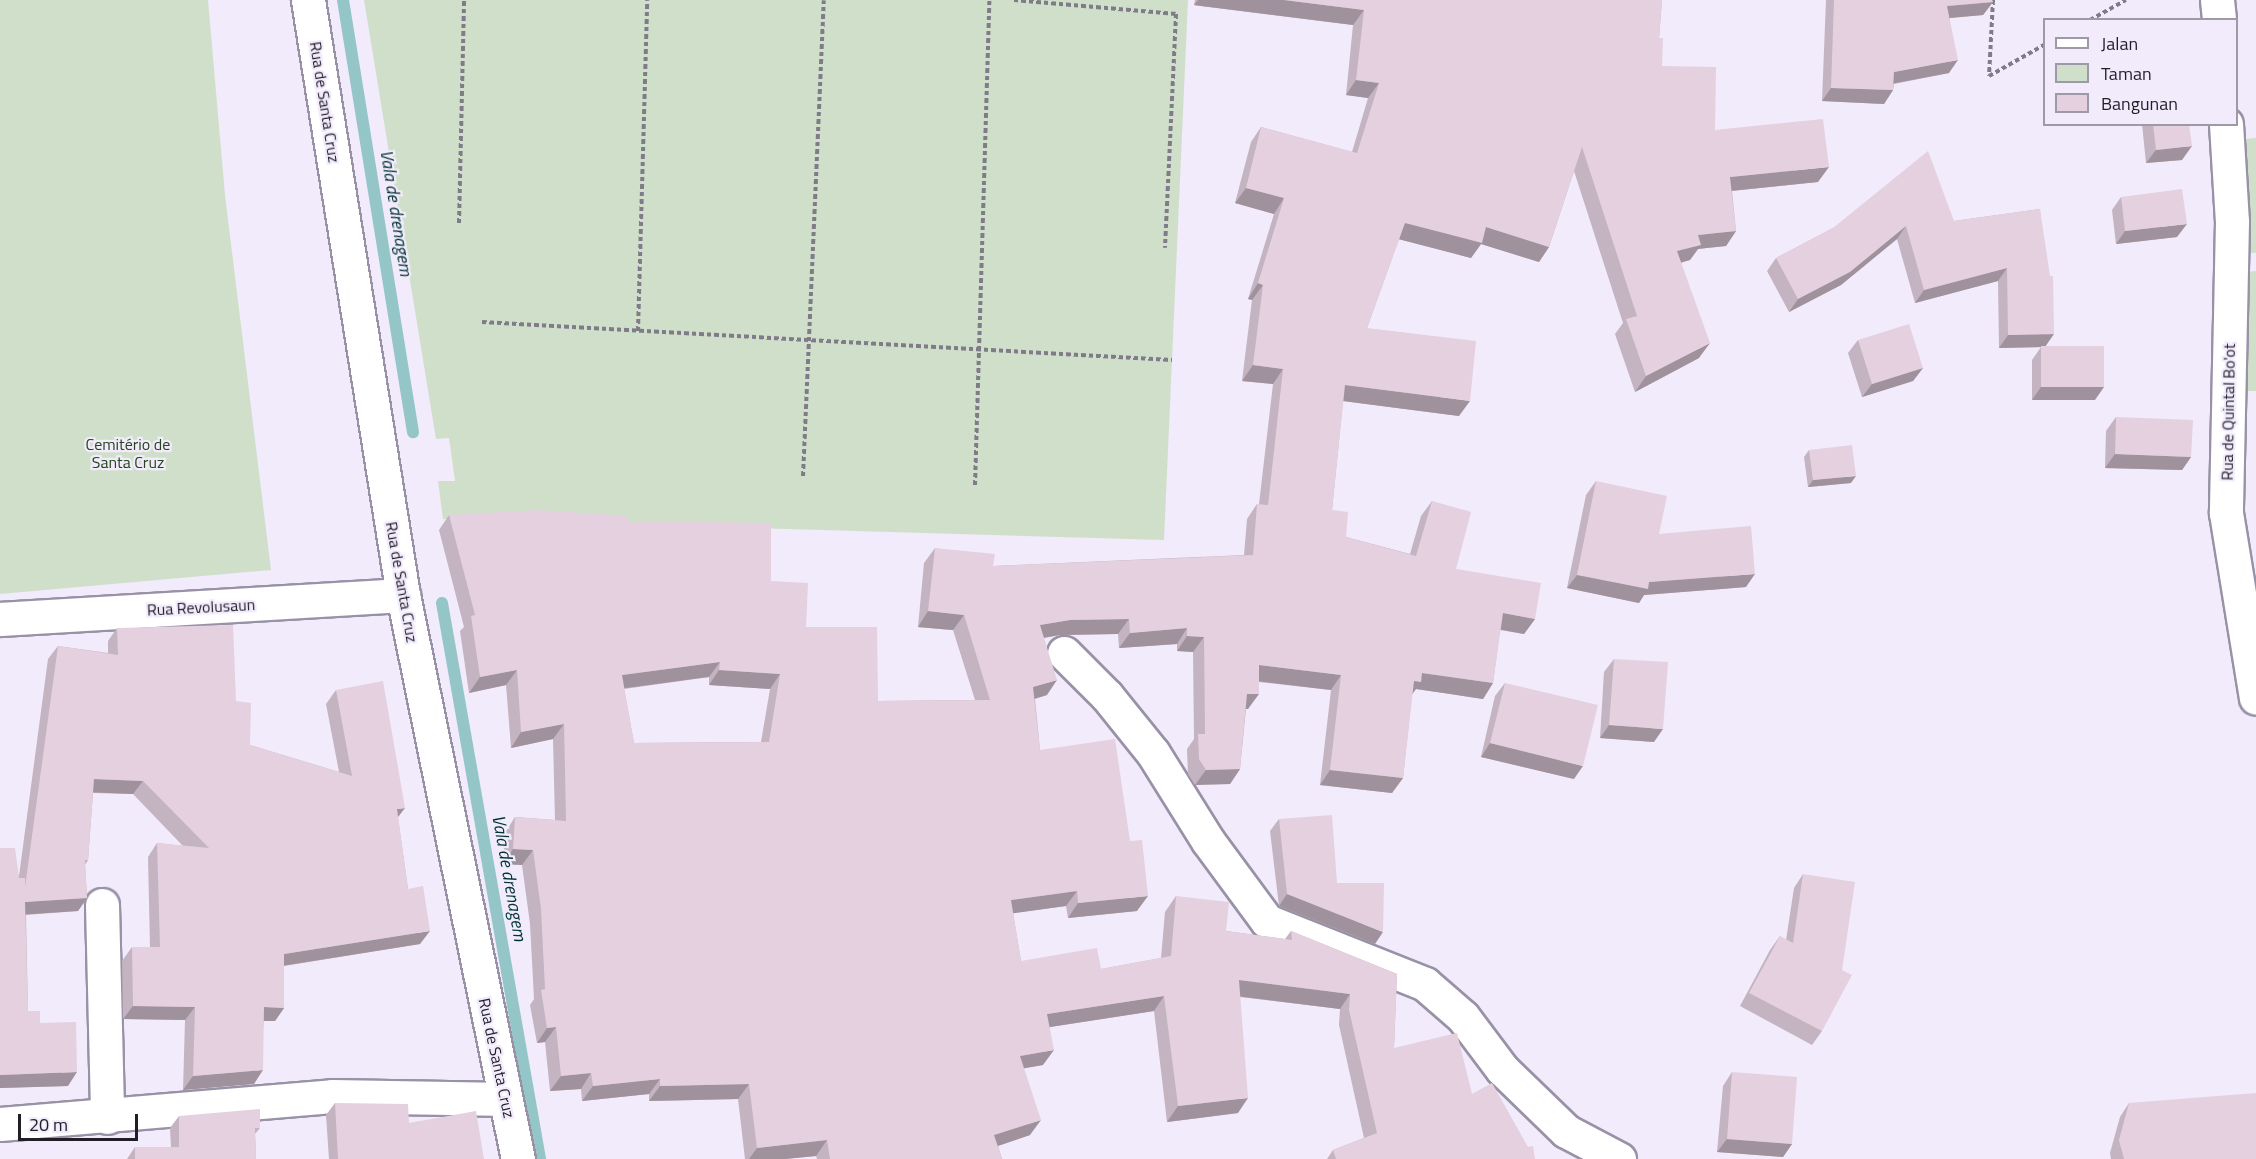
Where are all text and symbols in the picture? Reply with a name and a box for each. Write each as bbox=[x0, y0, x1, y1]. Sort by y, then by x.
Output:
legend bbox=[2043, 18, 2238, 126]
text: Jalan bbox=[2101, 30, 2138, 57]
street label: Rua de Santa Cruz bbox=[306, 40, 344, 164]
text: Taman bbox=[2101, 60, 2152, 87]
text: Bangunan bbox=[2101, 90, 2178, 117]
water label: Vala de drenagem bbox=[375, 148, 417, 278]
street label: Rua de Quintal Bo'ot bbox=[2217, 343, 2239, 481]
park label: Cemitério de Santa Cruz bbox=[86, 434, 170, 472]
street label: Rua de Santa Cruz bbox=[382, 520, 422, 644]
street label: Rua Revolusaun bbox=[146, 595, 256, 619]
water label: Vala de drenagem bbox=[487, 813, 531, 943]
street label: Rua de Santa Cruz bbox=[475, 996, 519, 1120]
scale bar bbox=[21, 1102, 141, 1140]
text: 20 m bbox=[29, 1111, 68, 1138]

